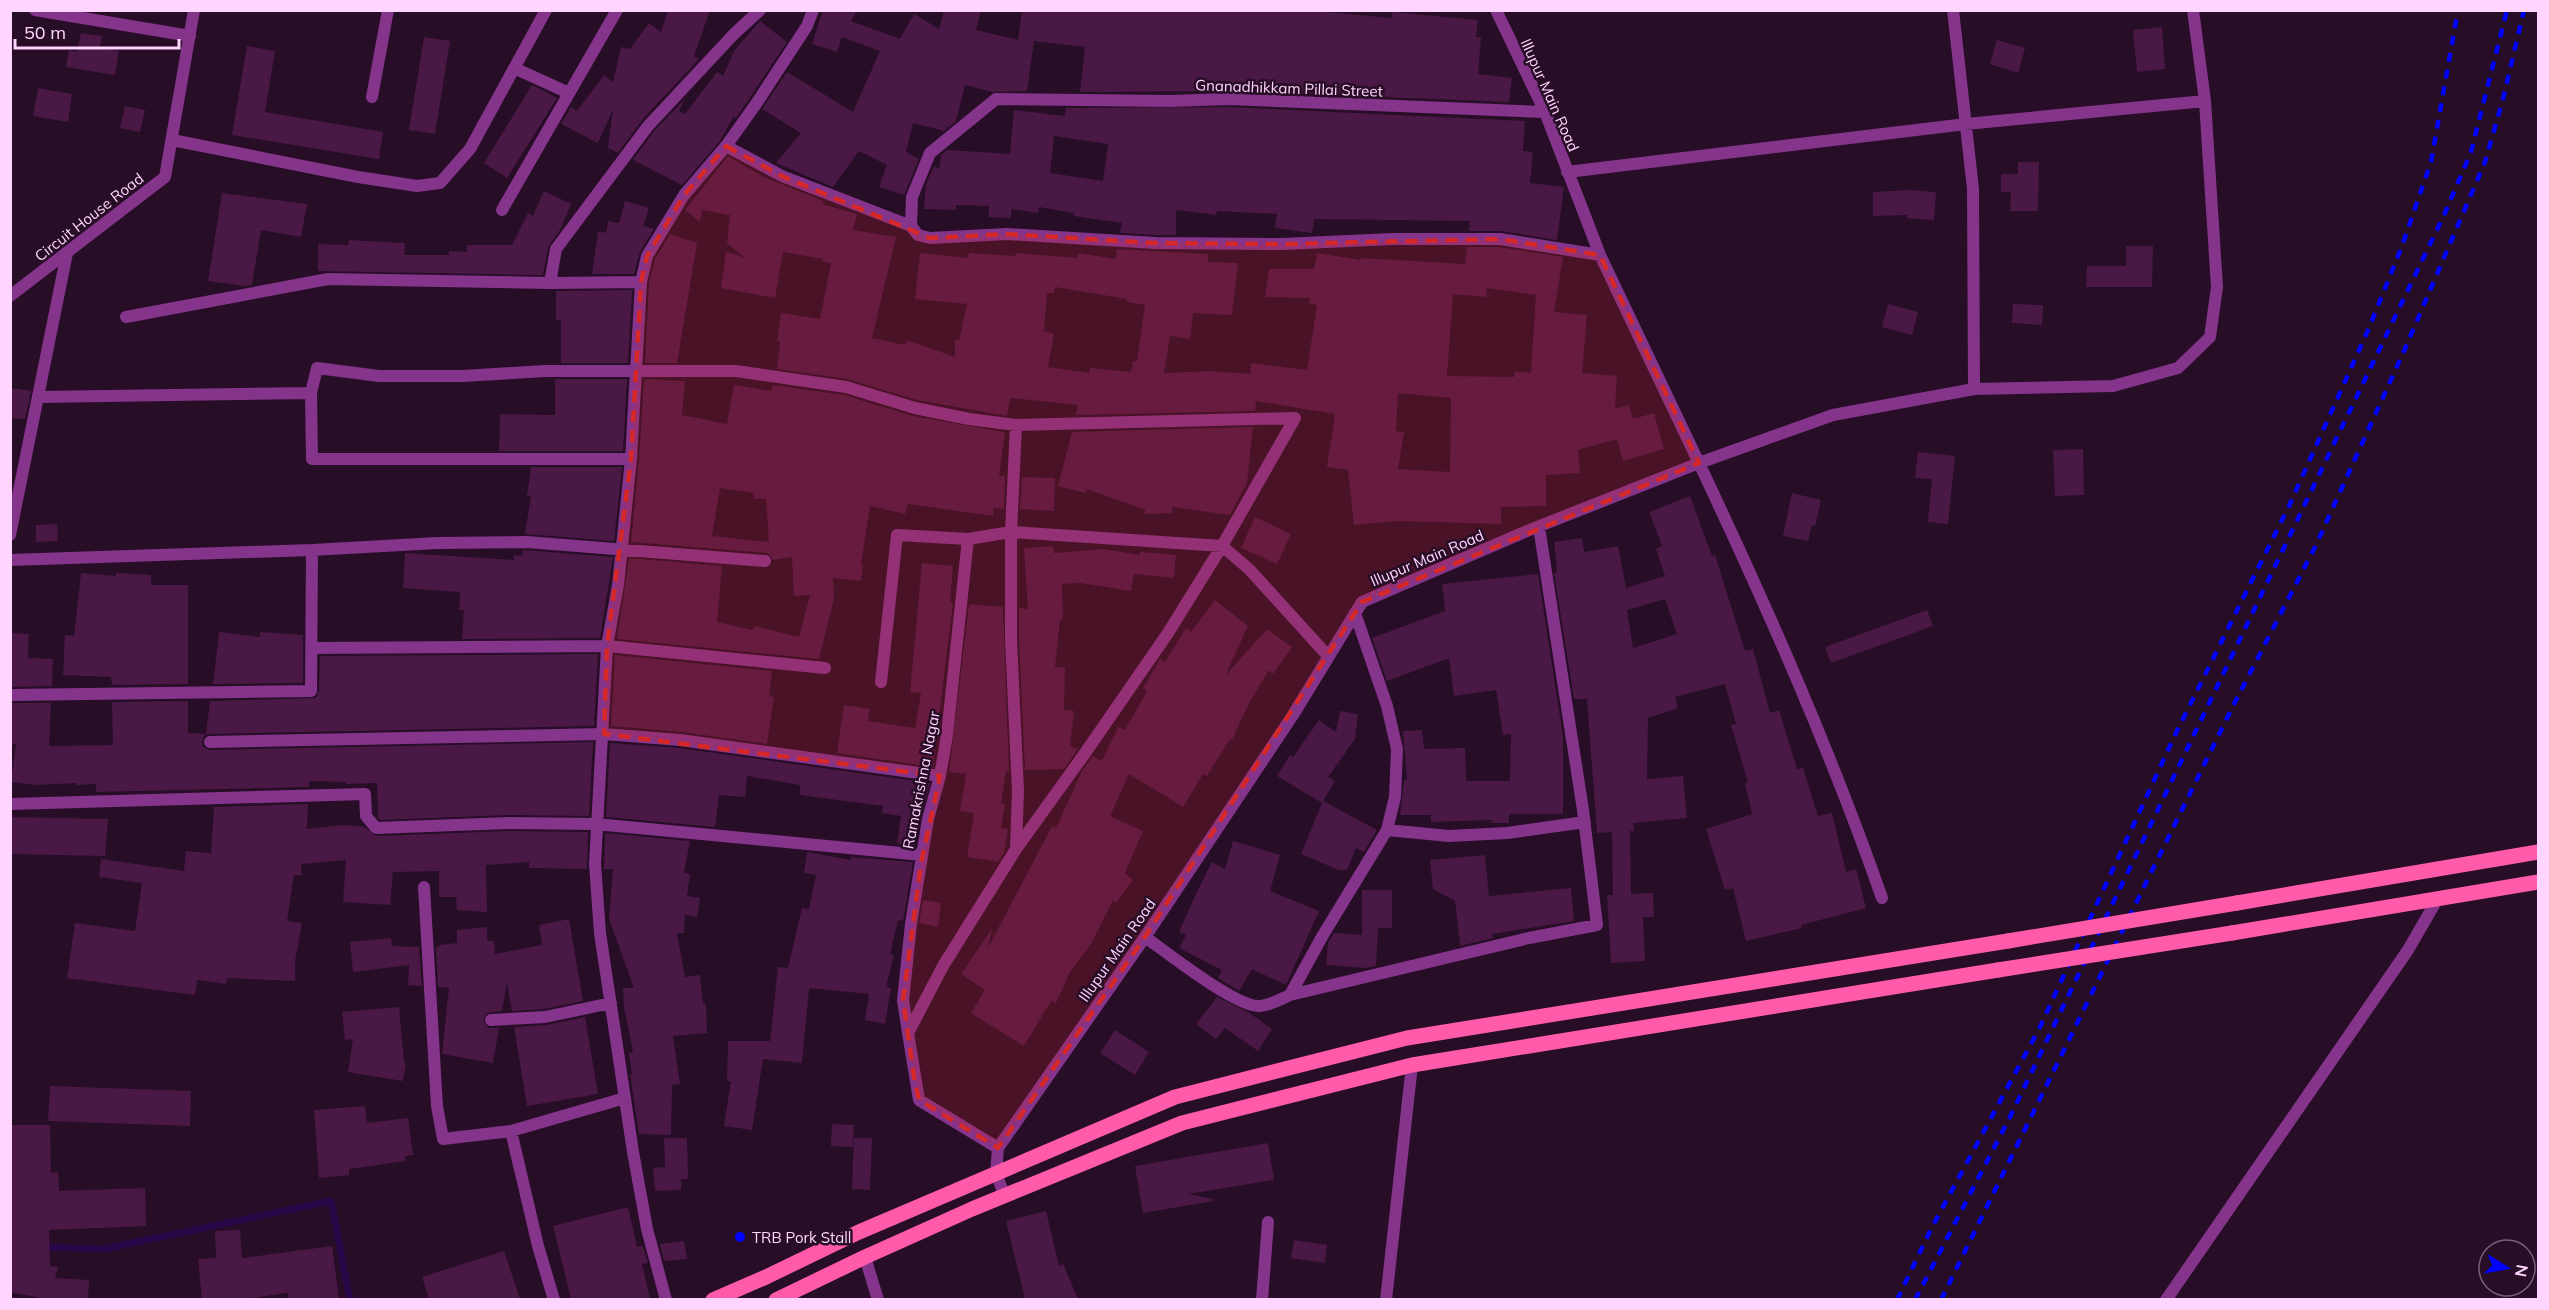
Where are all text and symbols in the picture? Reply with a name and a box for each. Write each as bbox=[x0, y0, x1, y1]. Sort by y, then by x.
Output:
scale bar bbox=[15, 12, 178, 50]
text: 50 m bbox=[24, 21, 66, 44]
street label: Illupur Main Road bbox=[1517, 36, 1583, 154]
street label: Gnanadhikkam Pillai Street bbox=[1195, 75, 1383, 101]
street label: Circuit House Road bbox=[31, 169, 147, 265]
street label: Illupur Main Road bbox=[1367, 525, 1487, 591]
street label: Ramakrishna Nagar bbox=[898, 709, 944, 850]
street label: Illupur Main Road bbox=[1074, 895, 1160, 1005]
place label: TRB Pork Stall bbox=[752, 1228, 851, 1247]
marker: TRB Pork Stall bbox=[733, 1230, 747, 1244]
north arrow bbox=[2477, 1238, 2537, 1298]
text: N bbox=[2511, 1263, 2533, 1279]

